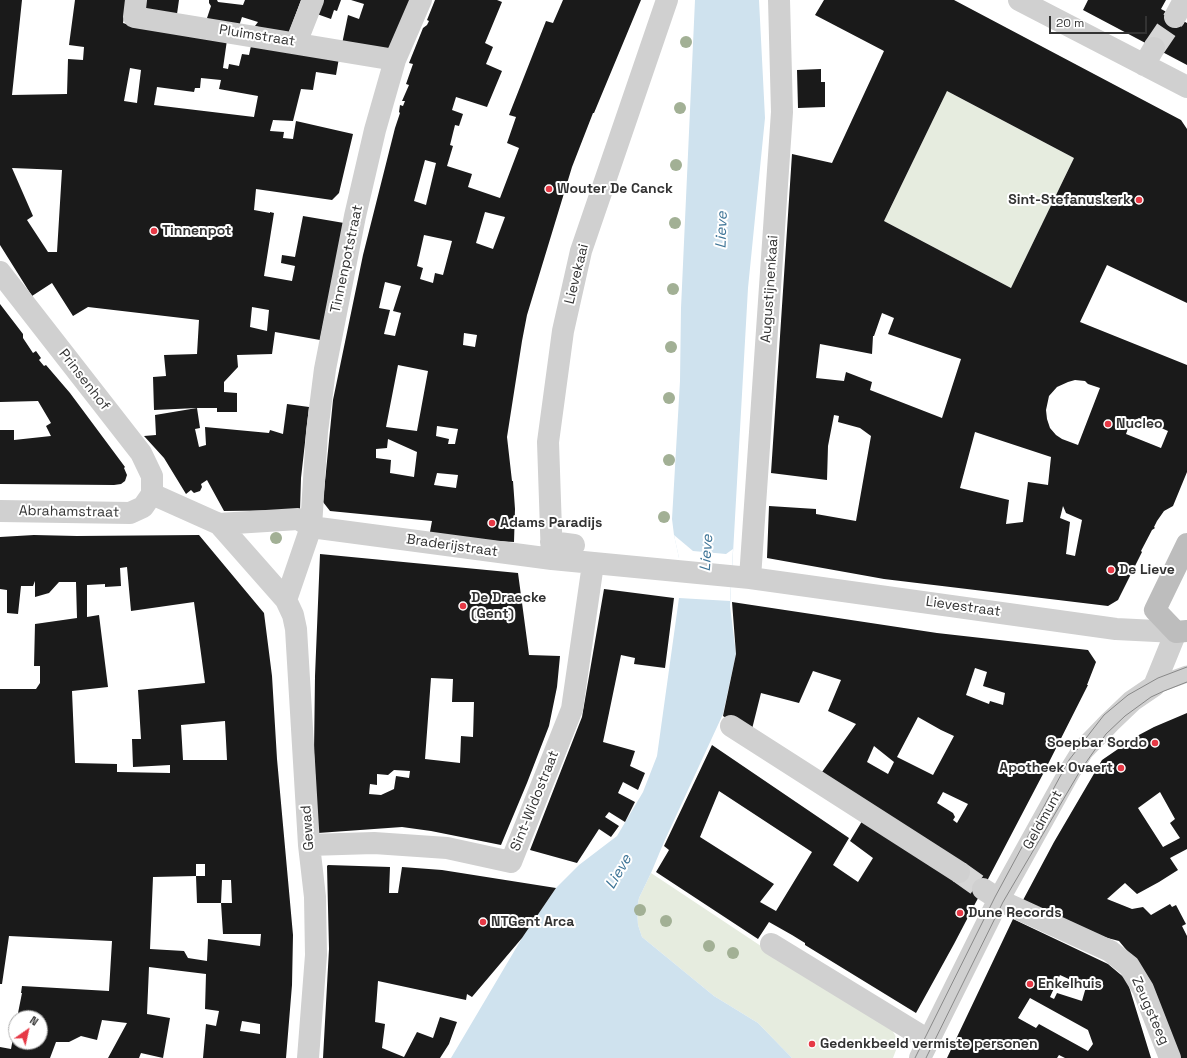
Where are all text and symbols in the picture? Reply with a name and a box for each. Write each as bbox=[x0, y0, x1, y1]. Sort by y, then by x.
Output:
scale bar bbox=[1051, 8, 1149, 34]
text: 20 m bbox=[1056, 15, 1084, 31]
street label: Pluimstraat bbox=[218, 22, 296, 50]
place label: Wouter De Canck bbox=[557, 181, 673, 197]
marker: Wouter De Canck bbox=[544, 184, 554, 194]
place label: Sint-Stefanuskerk bbox=[1008, 192, 1131, 208]
marker: Sint-Stefanuskerk bbox=[1134, 195, 1144, 205]
street label: Tinnenpotstraat bbox=[327, 203, 367, 315]
water label: Lieve bbox=[712, 211, 732, 249]
place label: Tinnenpot bbox=[162, 223, 231, 239]
marker: Tinnenpot bbox=[149, 226, 159, 236]
street label: Augustijnenkaai bbox=[758, 235, 782, 343]
street label: Lievekaai bbox=[561, 242, 593, 306]
street label: Prinsenhof bbox=[55, 346, 113, 414]
place label: Nucleo bbox=[1116, 416, 1163, 432]
marker: Nucleo bbox=[1103, 419, 1113, 429]
street label: Abrahamstraat bbox=[19, 503, 119, 521]
place label: Adams Paradijs bbox=[500, 515, 602, 531]
marker: Adams Paradijs bbox=[487, 518, 497, 528]
street label: Braderijstraat bbox=[405, 531, 499, 561]
water label: Lieve bbox=[697, 534, 717, 572]
place label: De Lieve bbox=[1119, 562, 1175, 578]
marker: De Lieve bbox=[1106, 565, 1116, 575]
place label: De Draecke (Gent) bbox=[471, 590, 546, 622]
street label: Lievestraat bbox=[924, 593, 1002, 621]
marker: De Draecke (Gent) bbox=[458, 601, 468, 611]
place label: Soepbar Sordo bbox=[1047, 735, 1147, 751]
marker: Soepbar Sordo bbox=[1150, 738, 1160, 748]
street label: Sint-Widostraat bbox=[507, 748, 563, 854]
place label: Apotheek Ovaert bbox=[999, 760, 1113, 776]
marker: Apotheek Ovaert bbox=[1116, 763, 1126, 773]
street label: Geldmunt bbox=[1020, 787, 1066, 853]
street label: Gewad bbox=[298, 805, 318, 851]
water label: Lieve bbox=[602, 851, 636, 893]
place label: Dune Records bbox=[968, 905, 1061, 921]
marker: Dune Records bbox=[955, 908, 965, 918]
place label: NTGent Arca bbox=[491, 914, 574, 930]
marker: NTGent Arca bbox=[478, 917, 488, 927]
street label: Zeugsteeg bbox=[1128, 974, 1172, 1048]
place label: Enkelhuis bbox=[1038, 976, 1102, 992]
marker: Enkelhuis bbox=[1025, 979, 1035, 989]
north arrow bbox=[8, 1010, 48, 1050]
text: N bbox=[27, 1013, 41, 1029]
place label: Gedenkbeeld vermiste personen bbox=[820, 1036, 1038, 1052]
marker: Gedenkbeeld vermiste personen bbox=[807, 1039, 817, 1049]

